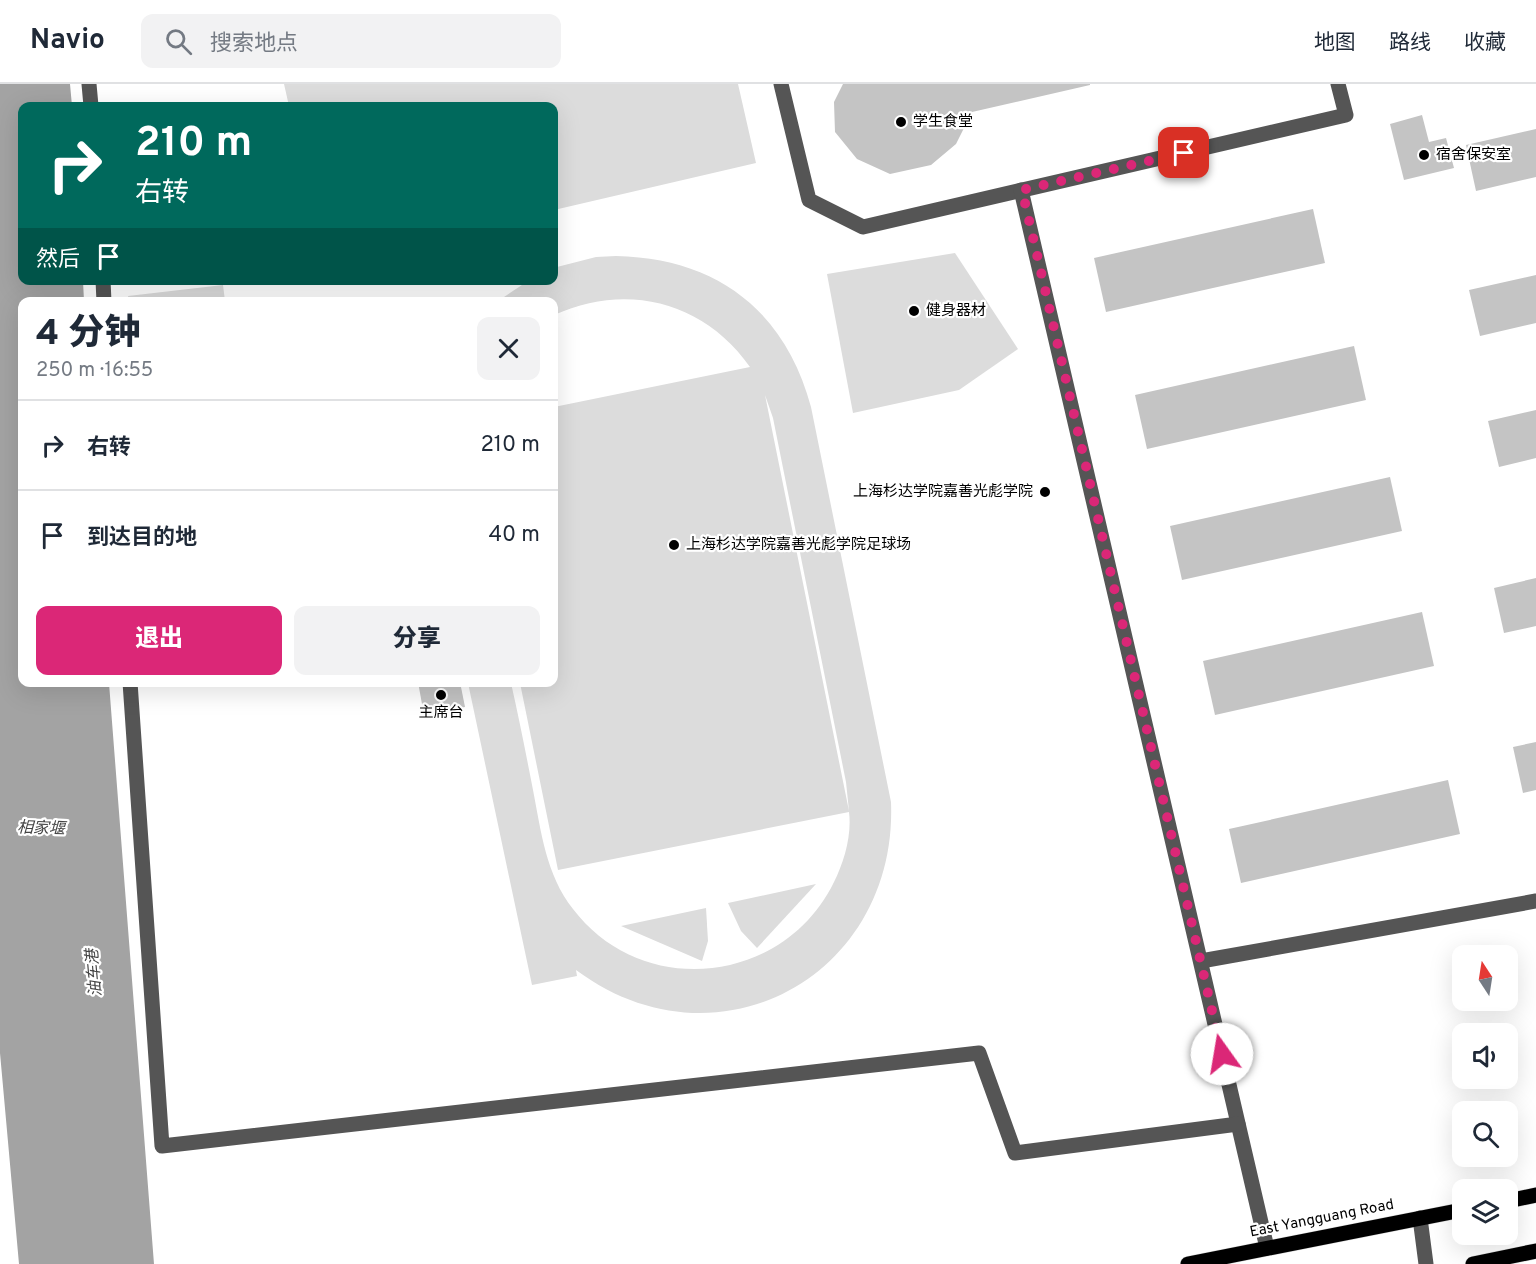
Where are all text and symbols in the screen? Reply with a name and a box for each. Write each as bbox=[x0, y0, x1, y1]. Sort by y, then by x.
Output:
search box bbox=[141, 14, 561, 68]
text: Navio bbox=[30, 23, 105, 59]
icon: search bbox=[162, 25, 195, 58]
text: 地图 bbox=[1314, 30, 1356, 57]
text: 路线 bbox=[1389, 30, 1431, 57]
text: 收藏 bbox=[1464, 30, 1506, 57]
text: 搜索地点 bbox=[210, 31, 298, 58]
place label: 学生食堂 bbox=[913, 113, 973, 132]
marker: 学生食堂 bbox=[894, 115, 908, 129]
text: 210 m bbox=[135, 118, 252, 171]
icon: right bbox=[36, 126, 114, 204]
pin bbox=[1158, 127, 1209, 178]
icon: arrive bbox=[1167, 136, 1200, 169]
place label: 宿舍保安室 bbox=[1436, 146, 1511, 165]
marker: 宿舍保安室 bbox=[1417, 148, 1431, 162]
text: 右转 bbox=[135, 177, 189, 211]
icon: arrive bbox=[92, 240, 125, 273]
text: 然后 bbox=[36, 247, 80, 274]
place label: 健身器材 bbox=[926, 301, 986, 321]
marker: 健身器材 bbox=[907, 304, 921, 318]
text: 4 分钟 bbox=[36, 312, 141, 358]
button: close bbox=[477, 317, 540, 380]
text: 250 m · 16:55 bbox=[36, 358, 153, 384]
icon: right bbox=[36, 429, 69, 462]
text: 210 m bbox=[480, 432, 540, 459]
text: 右转 bbox=[87, 435, 131, 462]
place label: 上海杉达学院嘉善光彪学院 bbox=[853, 483, 1033, 502]
marker: 上海杉达学院嘉善光彪学院 bbox=[1038, 485, 1052, 499]
icon: arrive bbox=[36, 519, 69, 552]
text: 40 m bbox=[488, 522, 540, 549]
text: 到达目的地 bbox=[87, 525, 197, 552]
place label: 上海杉达学院嘉善光彪学院足球场 bbox=[686, 536, 911, 555]
marker: 上海杉达学院嘉善光彪学院足球场 bbox=[667, 538, 681, 552]
button: 退出 bbox=[36, 606, 282, 675]
button: 分享 bbox=[294, 606, 540, 675]
marker: 主席台 bbox=[434, 688, 448, 702]
place label: 主席台 bbox=[418, 704, 464, 723]
water label: 相家堰 bbox=[17, 818, 68, 840]
north arrow bbox=[1452, 945, 1518, 1011]
map controls bbox=[1452, 945, 1518, 1245]
water label: 油车港 bbox=[83, 946, 107, 998]
position arrow bbox=[1190, 1022, 1254, 1086]
button: sound bbox=[1452, 1023, 1518, 1089]
button: search bbox=[1452, 1101, 1518, 1167]
button: layers bbox=[1452, 1179, 1518, 1245]
street label: East Yangguang Road bbox=[1248, 1196, 1396, 1242]

